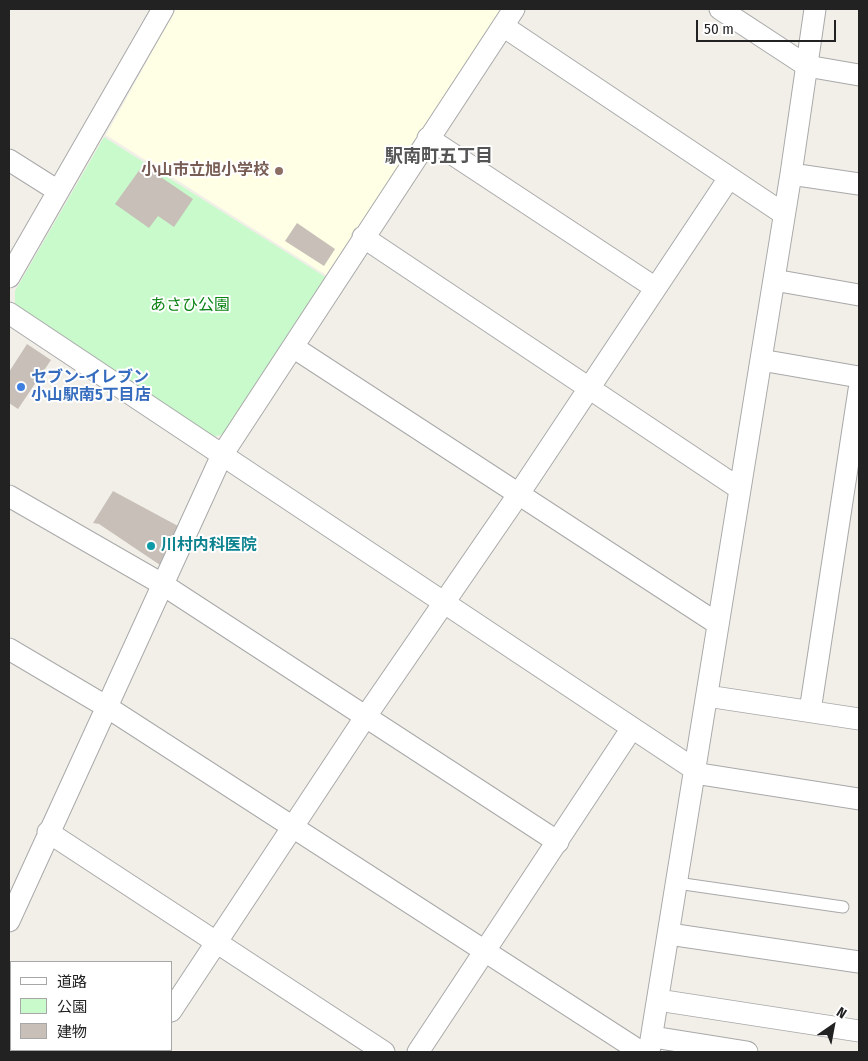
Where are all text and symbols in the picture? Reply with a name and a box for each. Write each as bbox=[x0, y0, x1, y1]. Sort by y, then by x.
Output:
scale bar bbox=[698, 10, 838, 42]
text: 50 m bbox=[704, 20, 734, 38]
district label: 駅南町五丁目 bbox=[385, 146, 493, 168]
place label: 小山市立旭小学校 bbox=[141, 161, 269, 181]
marker: 小山市立旭小学校 bbox=[273, 165, 285, 177]
park label: あさひ公園 bbox=[150, 296, 230, 316]
place label: セブン-イレブン 小山駅南5丁目店 bbox=[31, 368, 151, 406]
marker: セブン-イレブン 小山駅南5丁目店 bbox=[15, 381, 27, 393]
place label: 川村内科医院 bbox=[161, 536, 257, 556]
marker: 川村内科医院 bbox=[145, 540, 157, 552]
legend bbox=[10, 961, 172, 1051]
text: 道路 bbox=[57, 973, 87, 991]
text: 公園 bbox=[57, 998, 87, 1016]
north arrow bbox=[808, 1001, 858, 1051]
text: N bbox=[833, 1004, 850, 1022]
text: 建物 bbox=[57, 1023, 87, 1041]

